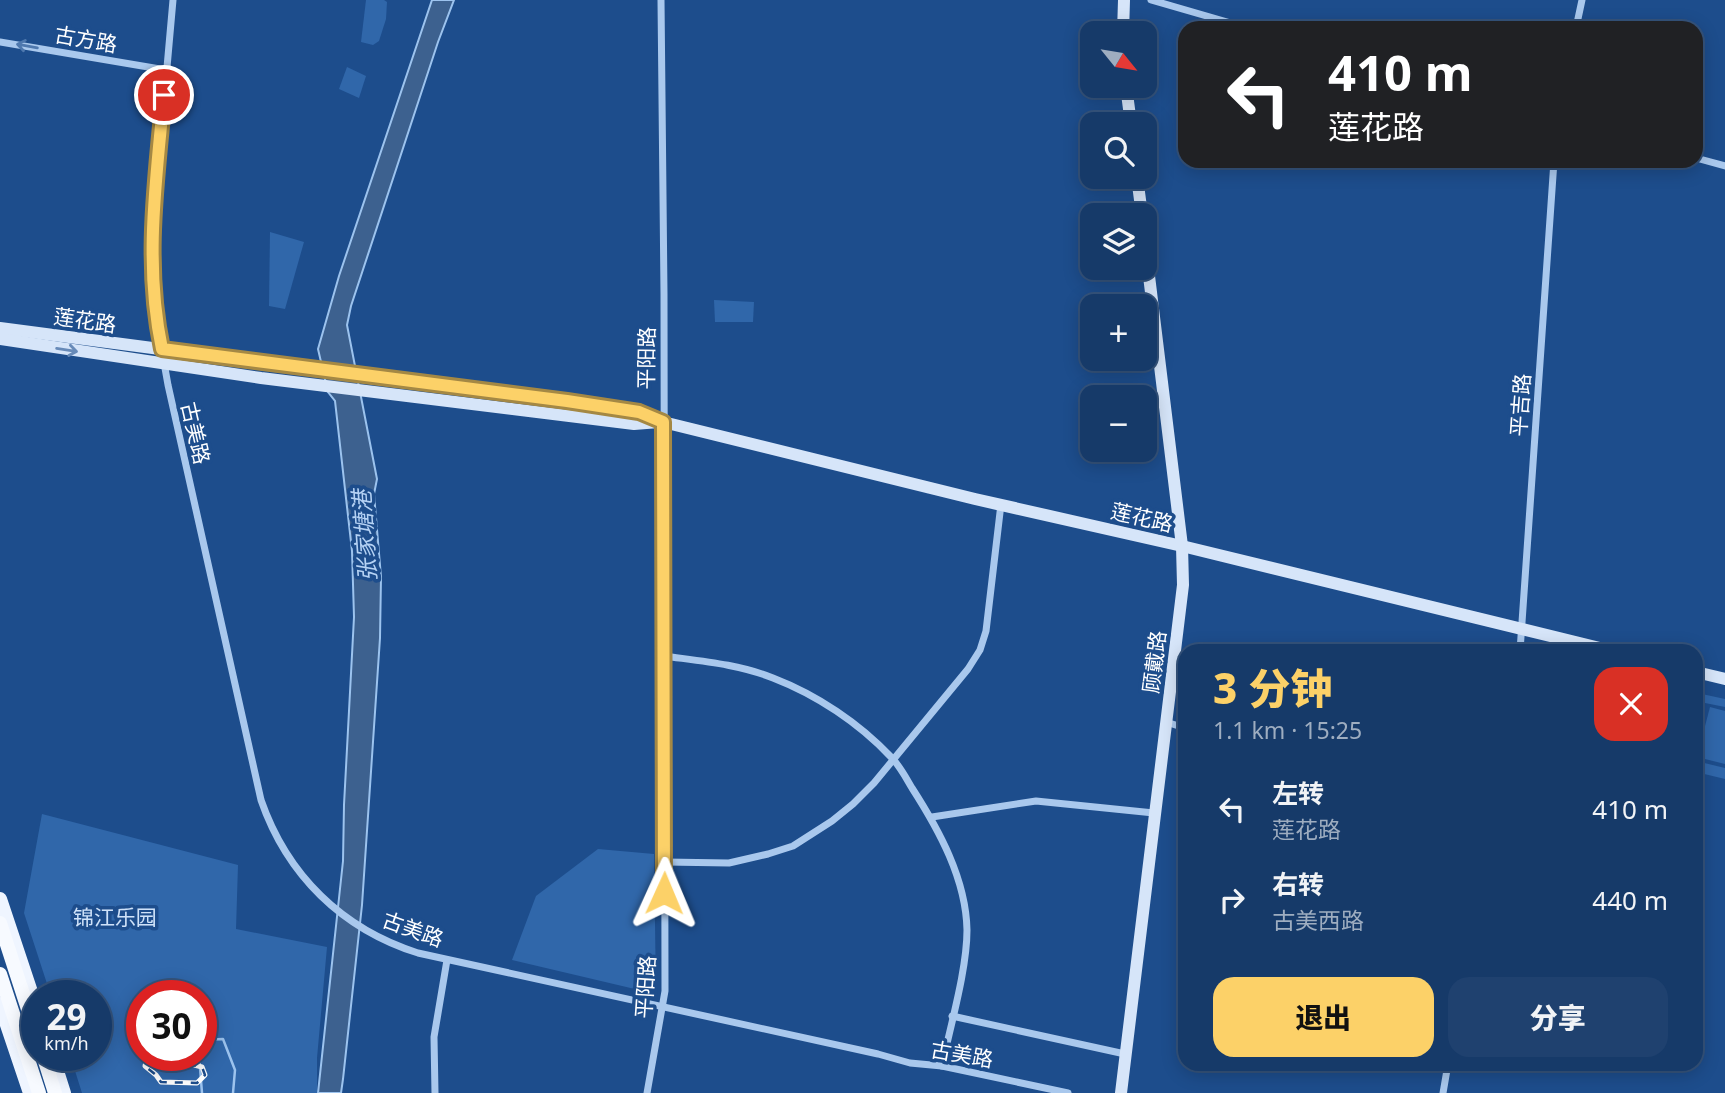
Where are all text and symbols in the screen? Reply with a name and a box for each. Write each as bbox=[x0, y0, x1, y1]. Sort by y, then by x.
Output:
street label: 古方路 bbox=[53, 20, 119, 58]
north arrow bbox=[1080, 21, 1157, 98]
map controls bbox=[1080, 21, 1157, 462]
one-way arrow bbox=[16, 39, 39, 52]
text: 410 m bbox=[1328, 39, 1473, 105]
icon: left bbox=[1213, 49, 1304, 140]
pin bbox=[134, 65, 194, 125]
icon: arrive bbox=[145, 76, 183, 114]
text: 莲花路 bbox=[1328, 105, 1424, 148]
button: search bbox=[1080, 112, 1157, 189]
button: layers bbox=[1080, 203, 1157, 280]
button: + bbox=[1080, 294, 1157, 371]
street label: 莲花路 bbox=[52, 302, 118, 338]
street label: 平阳路 bbox=[631, 326, 661, 390]
one-way arrow bbox=[56, 344, 78, 357]
street label: 平吉路 bbox=[1504, 373, 1536, 437]
button: − bbox=[1080, 385, 1157, 462]
street label: 古美路 bbox=[175, 399, 217, 467]
water label: 张家塘港 bbox=[345, 486, 383, 583]
street label: 莲花路 bbox=[1108, 496, 1176, 538]
street label: 顾戴路 bbox=[1136, 629, 1172, 695]
text: 3 分钟 bbox=[1213, 659, 1332, 716]
button: close bbox=[1594, 667, 1668, 741]
text: 1.1 km · 15:25 bbox=[1213, 714, 1362, 746]
text: 左转 bbox=[1272, 775, 1324, 811]
icon: left bbox=[1213, 790, 1251, 828]
text: 410 m bbox=[1592, 791, 1668, 827]
text: 莲花路 bbox=[1272, 813, 1341, 845]
position arrow bbox=[627, 856, 701, 930]
text: 右转 bbox=[1272, 866, 1324, 902]
icon: right bbox=[1213, 881, 1251, 919]
text: 440 m bbox=[1592, 882, 1668, 918]
park label: 锦江乐园 bbox=[73, 903, 157, 931]
text: 古美西路 bbox=[1272, 904, 1364, 936]
street label: 古美路 bbox=[379, 905, 447, 953]
street label: 平阳路 bbox=[629, 955, 661, 1019]
button: 退出 bbox=[1213, 977, 1434, 1057]
button: 分享 bbox=[1448, 977, 1668, 1057]
speed limit sign: 30 bbox=[126, 980, 217, 1071]
text: 29 bbox=[46, 993, 87, 1040]
text: km/h bbox=[44, 1031, 89, 1055]
street label: 古美路 bbox=[929, 1035, 995, 1073]

